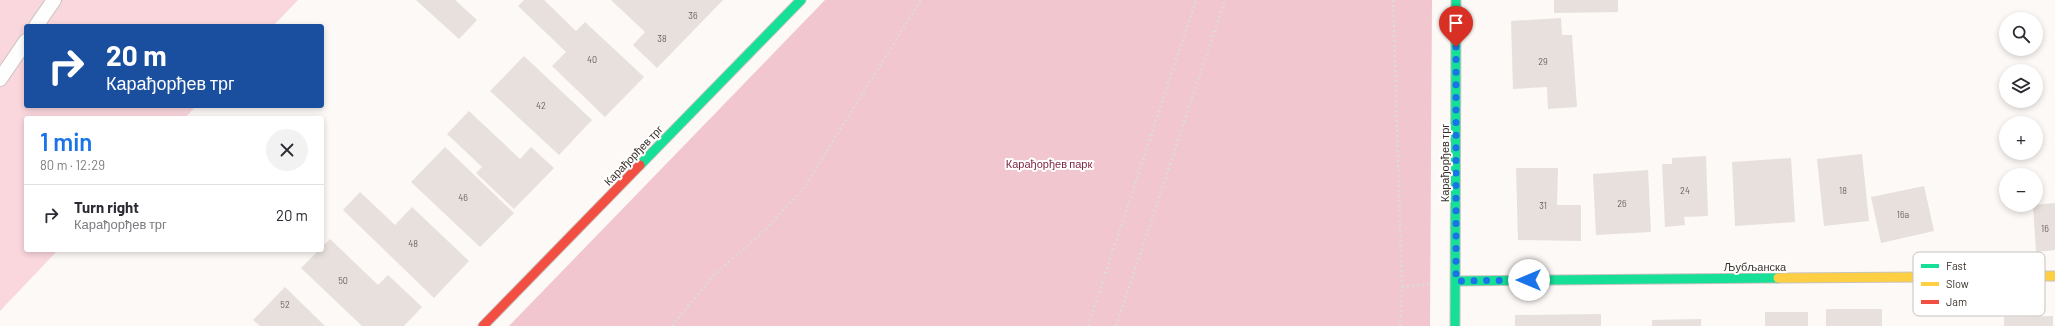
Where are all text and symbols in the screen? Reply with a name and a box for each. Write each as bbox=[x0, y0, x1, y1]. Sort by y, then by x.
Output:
pin bbox=[1439, 6, 1473, 47]
house number: 36 bbox=[688, 10, 698, 21]
icon: arrive bbox=[1445, 12, 1467, 34]
map controls bbox=[1999, 12, 2043, 212]
button: search bbox=[1999, 12, 2043, 56]
house number: 38 bbox=[657, 33, 667, 44]
text: 20 m bbox=[106, 38, 167, 72]
icon: right bbox=[40, 40, 92, 92]
house number: 40 bbox=[587, 54, 597, 65]
house number: 29 bbox=[1538, 56, 1548, 67]
button: layers bbox=[1999, 64, 2043, 108]
text: Карађорђев трг bbox=[106, 72, 235, 94]
house number: 42 bbox=[536, 100, 546, 111]
button: + bbox=[1999, 116, 2043, 160]
street label: Карађорђев трг bbox=[601, 122, 665, 188]
street label: Карађорђев трг bbox=[1438, 124, 1451, 202]
text: 1 min bbox=[40, 127, 92, 156]
button: close bbox=[266, 129, 308, 171]
text: 80 m · 12:29 bbox=[40, 157, 105, 173]
park label: Карађорђев парк bbox=[1006, 157, 1092, 170]
button: − bbox=[1999, 168, 2043, 212]
house number: 24 bbox=[1680, 185, 1690, 196]
house number: 18 bbox=[1839, 185, 1847, 196]
house number: 46 bbox=[458, 192, 468, 203]
text: Turn right bbox=[74, 198, 139, 216]
house number: 26 bbox=[1617, 198, 1627, 209]
house number: 31 bbox=[1539, 200, 1547, 211]
icon: right bbox=[40, 204, 62, 226]
text: 20 m bbox=[276, 206, 308, 224]
house number: 16a bbox=[1897, 209, 1909, 220]
text: Карађорђев трг bbox=[74, 216, 167, 232]
house number: 16 bbox=[2041, 223, 2049, 234]
house number: 48 bbox=[408, 238, 418, 249]
legend bbox=[1913, 252, 2045, 316]
position arrow bbox=[1508, 259, 1550, 301]
text: Fast bbox=[1946, 259, 1967, 272]
street label: Љубљанска bbox=[1724, 260, 1787, 273]
house number: 50 bbox=[338, 275, 348, 286]
text: Slow bbox=[1946, 277, 1969, 290]
text: Jam bbox=[1946, 295, 1967, 308]
house number: 52 bbox=[280, 299, 290, 310]

